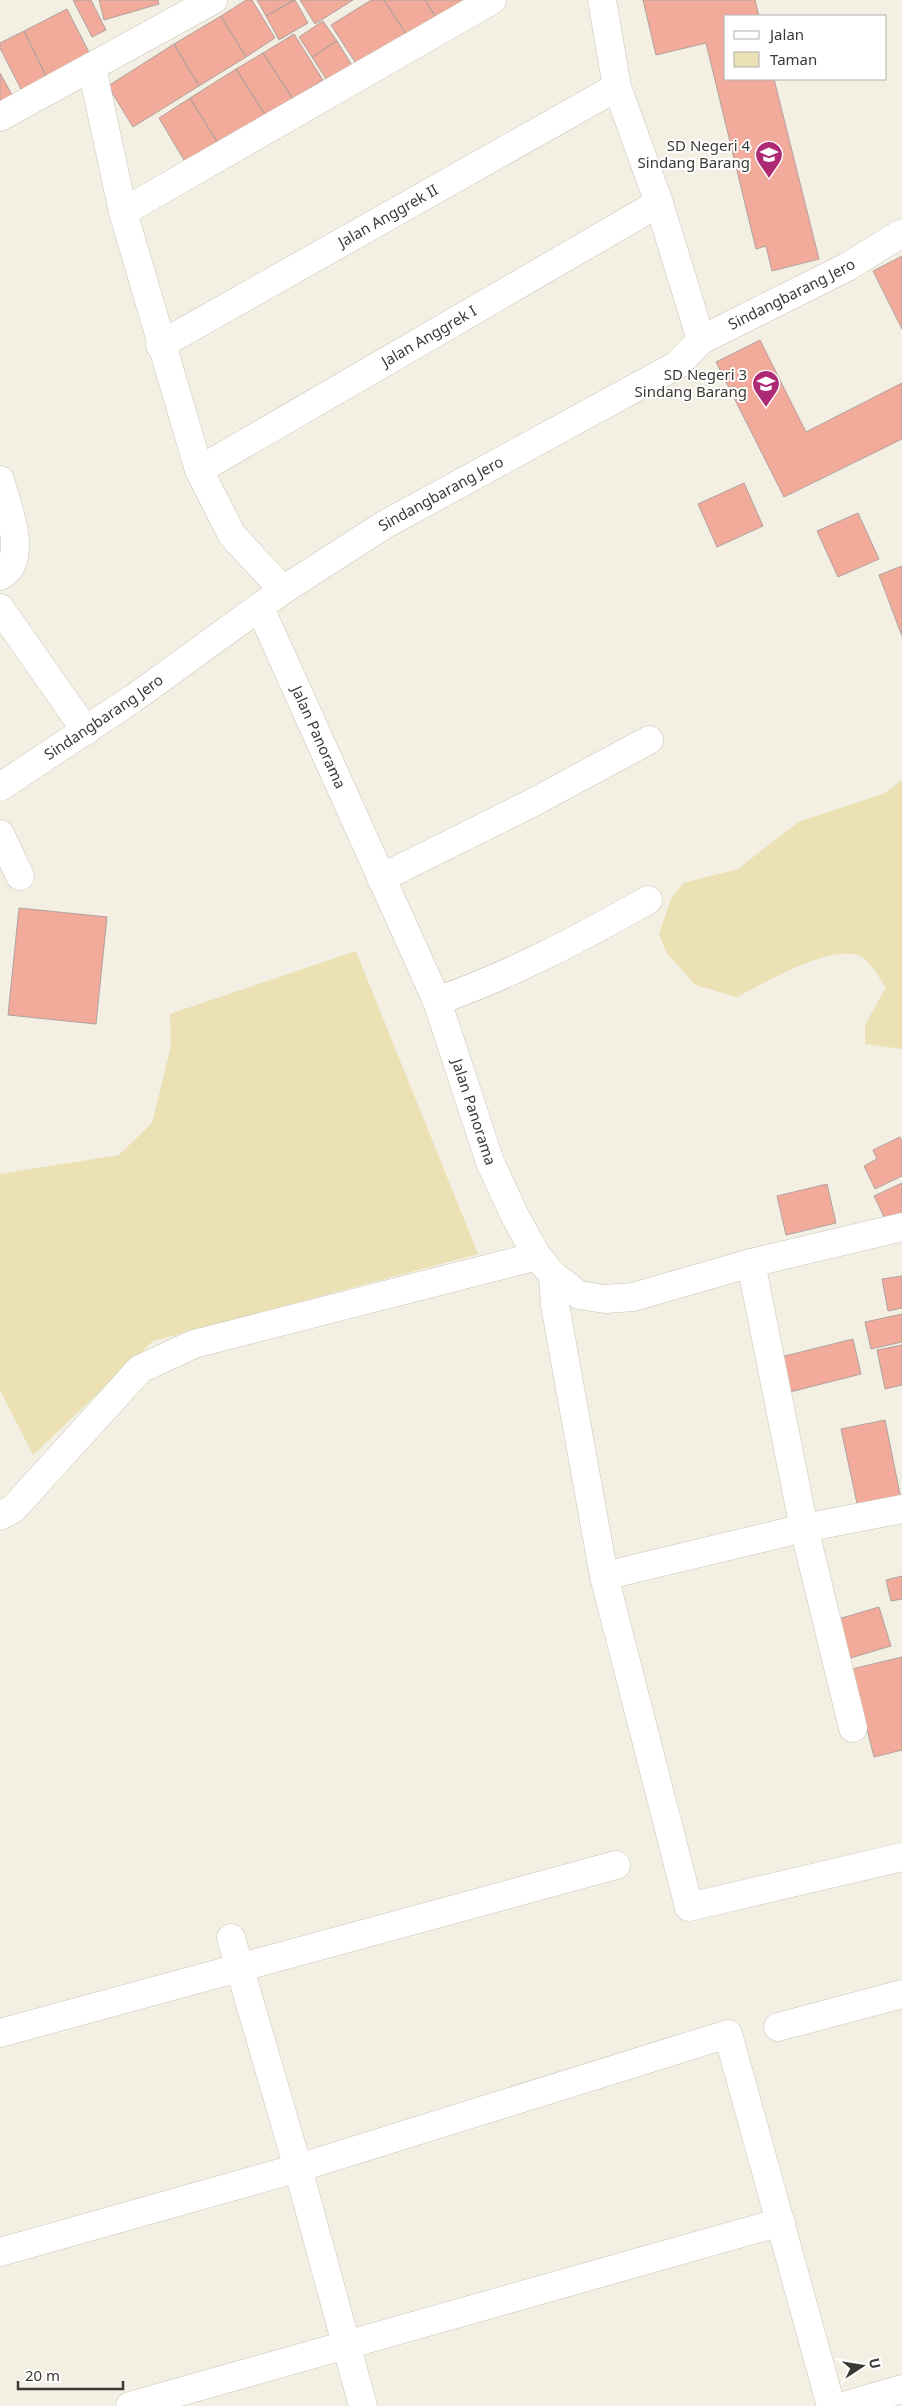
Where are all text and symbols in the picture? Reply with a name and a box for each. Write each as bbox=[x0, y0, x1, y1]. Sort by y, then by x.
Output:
legend bbox=[724, 15, 887, 80]
text: Jalan bbox=[768, 24, 804, 44]
text: Taman bbox=[770, 49, 817, 69]
place label: SD Negeri 4 Sindang Barang bbox=[638, 135, 750, 172]
school or university icon: SD Negeri 4 Sindang Barang bbox=[754, 140, 784, 179]
street label: Jalan Anggrek II bbox=[332, 179, 441, 253]
street label: Sindangbarang Jero bbox=[724, 253, 859, 334]
street label: Jalan Anggrek I bbox=[376, 300, 480, 372]
place label: SD Negeri 3 Sindang Barang bbox=[635, 364, 747, 401]
school or university icon: SD Negeri 3 Sindang Barang bbox=[751, 369, 781, 408]
street label: Sindangbarang Jero bbox=[374, 451, 507, 535]
street label: Sindangbarang Jero bbox=[40, 669, 167, 764]
street label: Jalan Panorama bbox=[287, 681, 351, 792]
street label: Jalan Panorama bbox=[447, 1054, 501, 1167]
north arrow bbox=[837, 2341, 887, 2391]
text: U bbox=[865, 2356, 886, 2370]
scale bar bbox=[18, 2358, 122, 2390]
text: 20 m bbox=[25, 2365, 60, 2385]

